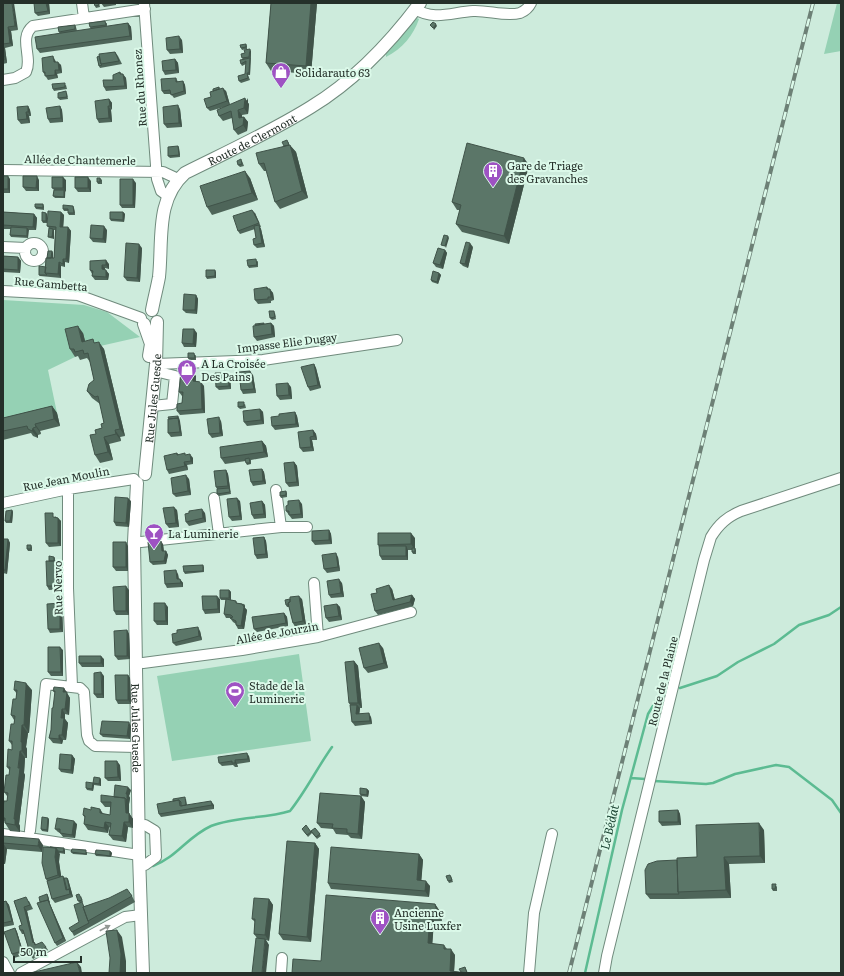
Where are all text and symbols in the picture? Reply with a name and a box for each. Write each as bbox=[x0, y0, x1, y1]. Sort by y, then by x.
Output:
street label: Rue du Rhonez bbox=[128, 48, 150, 127]
shop icon: Solidarauto 63 bbox=[270, 61, 292, 89]
place label: Solidarauto 63 bbox=[295, 64, 370, 80]
street label: Route de Clermont bbox=[205, 109, 300, 169]
street label: Allée de Chantemerle bbox=[24, 150, 136, 168]
place label: Gare de Triage des Gravanches bbox=[507, 157, 588, 186]
building icon: Gare de Triage des Gravanches bbox=[482, 160, 504, 188]
street label: Rue Gambetta bbox=[14, 272, 88, 294]
street label: Impasse Elie Dugay bbox=[236, 328, 339, 356]
street label: Rue Jules Guesde bbox=[140, 353, 164, 444]
place label: A La Croisée Des Pains bbox=[201, 355, 266, 384]
shop icon: A La Croisée Des Pains bbox=[176, 358, 198, 386]
street label: Rue Jean Moulin bbox=[21, 462, 111, 494]
bar icon: La Luminerie bbox=[143, 522, 165, 550]
place label: La Luminerie bbox=[168, 525, 239, 541]
street label: Rue Nervo bbox=[49, 561, 65, 615]
street label: Allée de Jourzin bbox=[234, 617, 320, 647]
street label: Route de la Plaine bbox=[643, 634, 681, 728]
place label: Stade de la Luminerie bbox=[249, 677, 305, 706]
sports icon: Stade de la Luminerie bbox=[224, 680, 246, 708]
street label: Rue Jules Guesde bbox=[128, 683, 146, 773]
water label: Le Bédat bbox=[595, 802, 623, 852]
place label: Ancienne Usine Luxfer bbox=[394, 904, 462, 933]
building icon: Ancienne Usine Luxfer bbox=[369, 907, 391, 935]
one-way arrow bbox=[99, 925, 110, 931]
scale bar bbox=[14, 938, 81, 964]
text: 50 m bbox=[20, 942, 47, 960]

